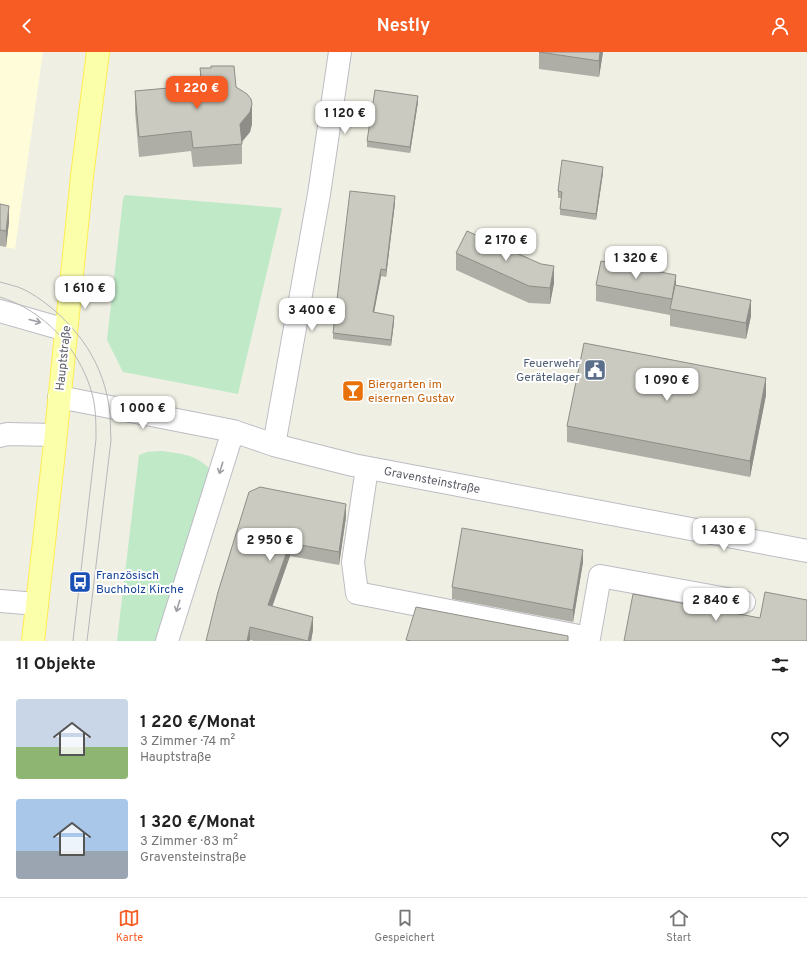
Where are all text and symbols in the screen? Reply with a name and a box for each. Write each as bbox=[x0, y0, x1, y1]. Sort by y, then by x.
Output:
icon: back bbox=[16, 15, 38, 37]
text: Nestly bbox=[377, 15, 430, 38]
icon: person bbox=[769, 15, 791, 37]
pin: 1 220 € bbox=[160, 76, 234, 110]
text: 1 220 € bbox=[175, 81, 219, 97]
pin: 1 120 € bbox=[308, 101, 382, 135]
text: 1 120 € bbox=[324, 106, 366, 122]
pin: 2 170 € bbox=[469, 228, 543, 262]
text: 2 170 € bbox=[484, 233, 528, 249]
pin: 1 320 € bbox=[599, 246, 673, 280]
text: 1 320 € bbox=[614, 251, 658, 267]
pin: 1 610 € bbox=[48, 276, 122, 310]
text: 1 610 € bbox=[64, 281, 106, 297]
pin: 3 400 € bbox=[275, 298, 349, 332]
text: 3 400 € bbox=[288, 303, 336, 319]
one-way arrow bbox=[28, 318, 41, 325]
street label: Hauptstraße bbox=[53, 325, 75, 392]
place label: Feuerwehr Gerätelager bbox=[516, 356, 580, 386]
public building icon: Feuerwehr Gerätelager bbox=[582, 357, 608, 383]
pin: 1 090 € bbox=[630, 368, 704, 402]
text: 1 090 € bbox=[644, 373, 690, 389]
place label: Biergarten im eisernen Gustav bbox=[368, 377, 455, 407]
bar icon: Biergarten im eisernen Gustav bbox=[340, 378, 366, 404]
pin: 1 000 € bbox=[106, 396, 180, 430]
text: 1 000 € bbox=[120, 401, 166, 417]
one-way arrow bbox=[217, 462, 225, 474]
street label: Gravensteinstraße bbox=[382, 464, 481, 498]
pin: 1 430 € bbox=[687, 518, 761, 552]
text: 1 430 € bbox=[702, 523, 746, 539]
pin: 2 950 € bbox=[233, 528, 307, 562]
text: 2 950 € bbox=[246, 533, 294, 549]
place label: Französisch Buchholz Kirche bbox=[96, 568, 184, 598]
bus stop icon: Französisch Buchholz Kirche bbox=[67, 569, 93, 595]
pin: 2 840 € bbox=[679, 588, 753, 622]
text: 2 840 € bbox=[692, 593, 740, 609]
one-way arrow bbox=[174, 599, 181, 612]
text: 11 Objekte bbox=[16, 654, 96, 676]
icon: filters bbox=[769, 654, 791, 676]
text: 1 220 €/Monat bbox=[140, 712, 256, 734]
icon: home bbox=[48, 715, 96, 763]
icon: heart bbox=[769, 728, 791, 750]
text: 3 Zimmer · 74 m² bbox=[140, 734, 235, 750]
text: Hauptstraße bbox=[140, 750, 211, 766]
text: 1 320 €/Monat bbox=[140, 812, 255, 834]
icon: home bbox=[48, 815, 96, 863]
icon: heart bbox=[769, 828, 791, 850]
text: 3 Zimmer · 83 m² bbox=[140, 834, 238, 850]
text: Gravensteinstraße bbox=[140, 850, 246, 866]
tab: Karte bbox=[116, 907, 143, 945]
tab: Gespeichert bbox=[375, 907, 435, 945]
tab: Start bbox=[666, 907, 691, 945]

